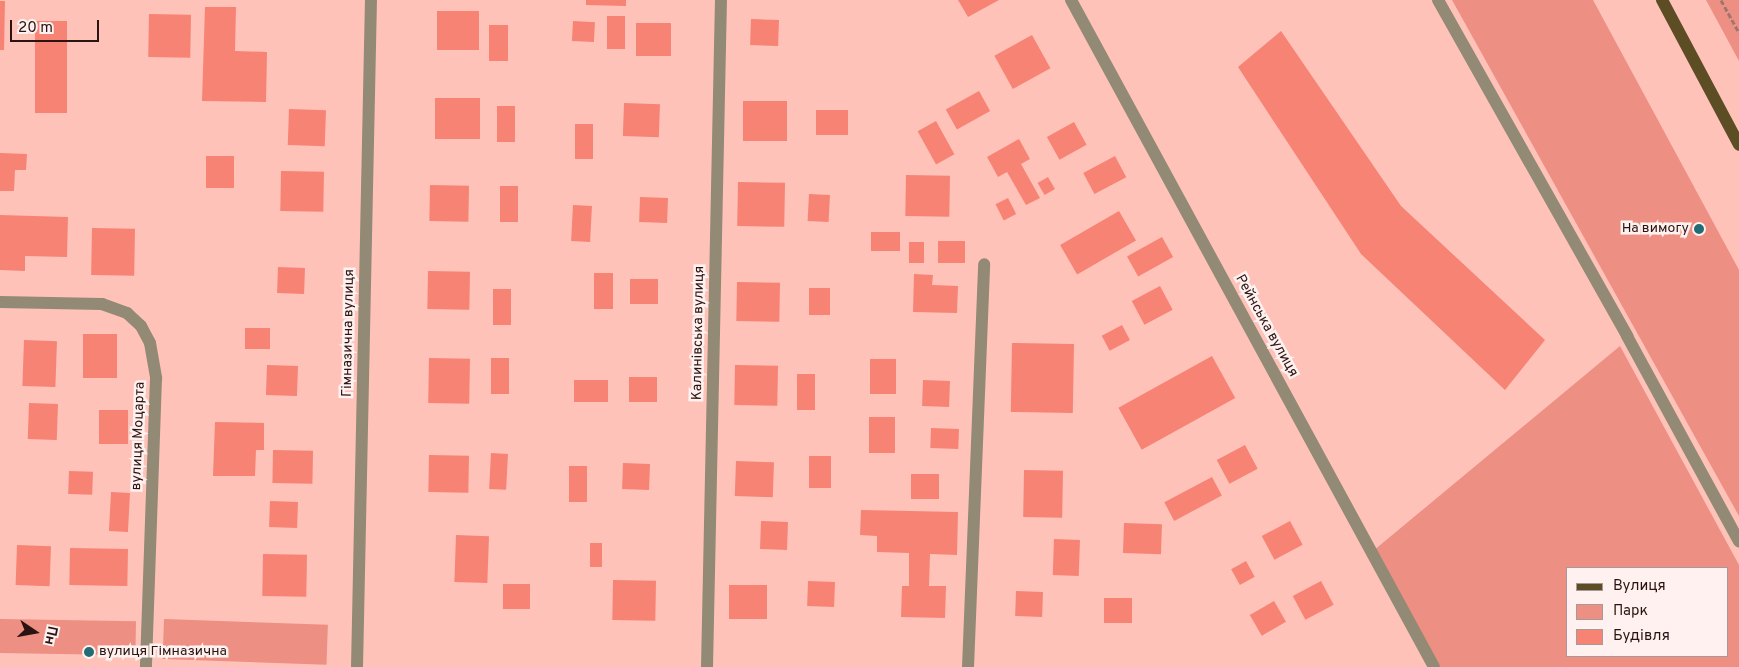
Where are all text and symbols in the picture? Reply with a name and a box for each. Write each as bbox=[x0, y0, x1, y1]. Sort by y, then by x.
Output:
scale bar bbox=[12, 10, 101, 42]
text: 20 m bbox=[18, 19, 53, 38]
place label: На вимогу bbox=[1622, 221, 1689, 237]
marker: На вимогу bbox=[1693, 223, 1705, 235]
street label: Калинівська вулиця bbox=[689, 266, 709, 400]
street label: Гімназична вулиця bbox=[339, 269, 359, 397]
street label: Рейнська вулиця bbox=[1231, 272, 1301, 380]
street label: вулиця Моцарта bbox=[129, 381, 149, 491]
legend bbox=[1566, 567, 1729, 657]
text: Вулиця bbox=[1613, 577, 1666, 596]
text: Парк bbox=[1613, 602, 1648, 621]
north arrow bbox=[10, 607, 60, 657]
text: Пн bbox=[40, 624, 60, 646]
text: Будівля bbox=[1613, 627, 1670, 646]
place label: вулиця Гімназична bbox=[99, 644, 227, 660]
marker: вулиця Гімназична bbox=[83, 646, 95, 658]

